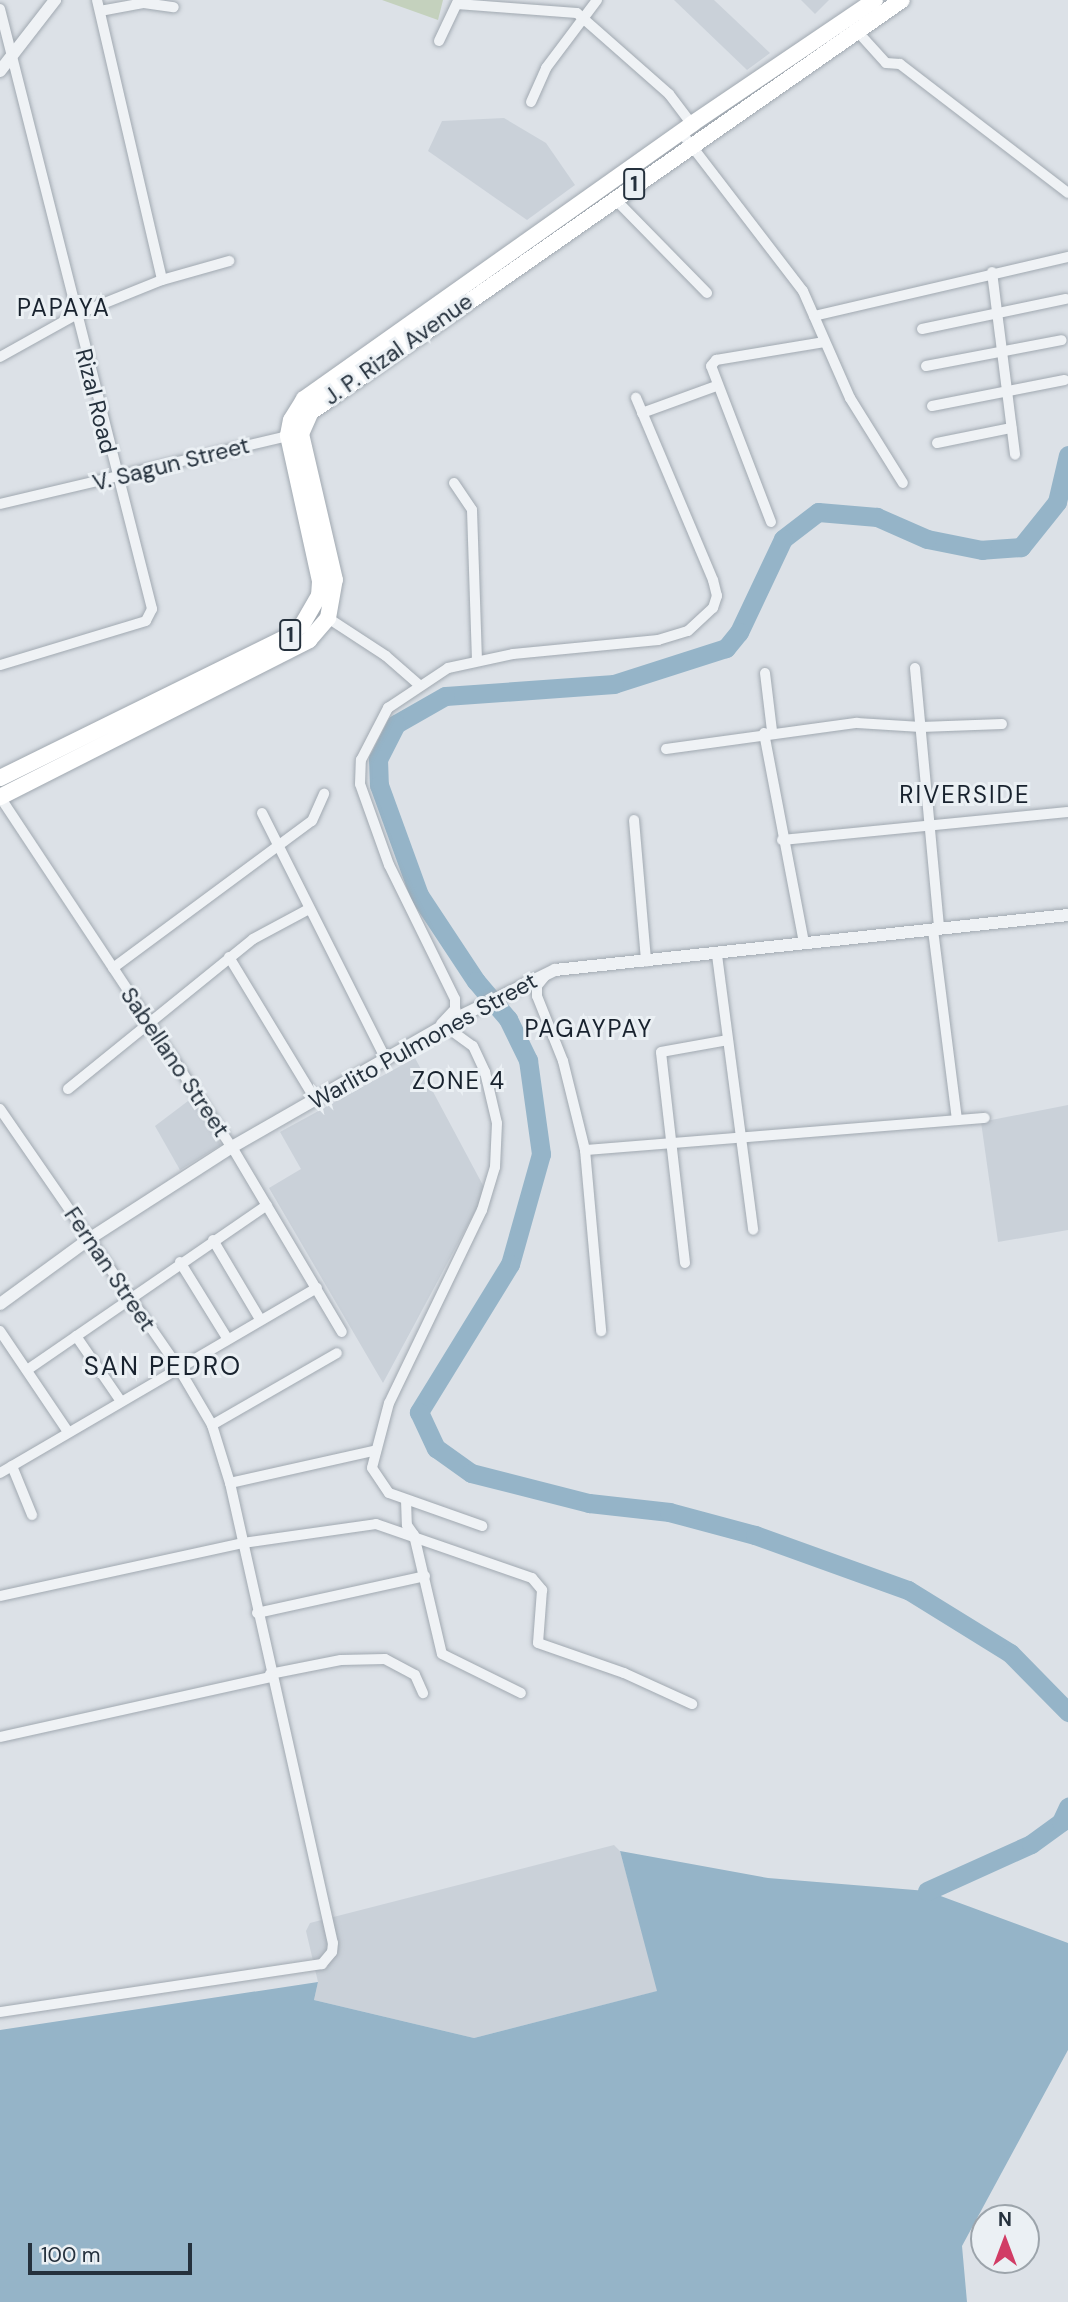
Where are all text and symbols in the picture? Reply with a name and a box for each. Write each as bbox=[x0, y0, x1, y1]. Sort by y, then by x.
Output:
road number: 1 bbox=[622, 166, 646, 202]
street label: J. P. Rizal Avenue bbox=[318, 287, 478, 411]
district label: PAPAYA bbox=[18, 294, 110, 322]
street label: Rizal Road bbox=[70, 346, 122, 456]
street label: V. Sagun Street bbox=[90, 431, 252, 497]
road number: 1 bbox=[278, 618, 302, 652]
district label: RIVERSIDE bbox=[900, 781, 1030, 809]
street label: Warlito Pulmones Street bbox=[304, 967, 542, 1115]
street label: Sabellano Street bbox=[115, 982, 235, 1142]
district label: PAGAYPAY bbox=[526, 1015, 652, 1043]
district label: ZONE 4 bbox=[413, 1067, 505, 1095]
street label: Fernan Street bbox=[58, 1202, 162, 1336]
district label: SAN PEDRO bbox=[85, 1351, 241, 1383]
north arrow bbox=[970, 2204, 1040, 2274]
text: N bbox=[998, 2207, 1012, 2232]
scale bar bbox=[32, 2228, 196, 2272]
text: 100 m bbox=[41, 2241, 101, 2269]

